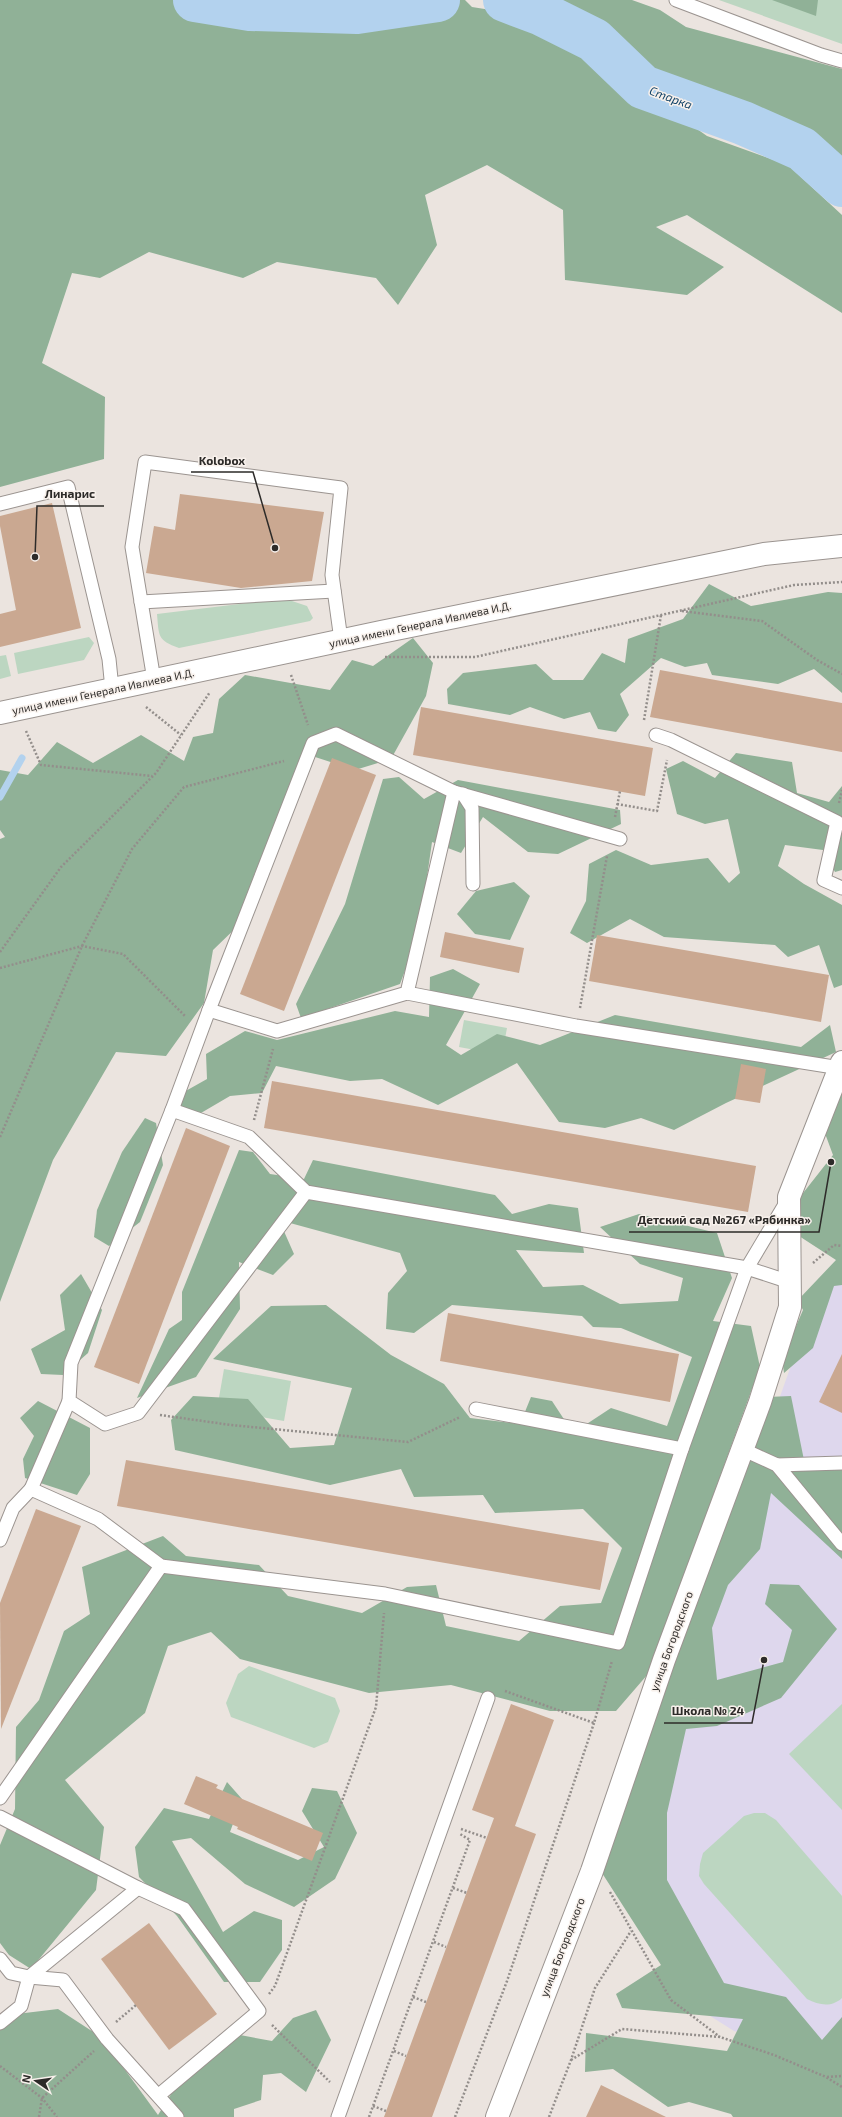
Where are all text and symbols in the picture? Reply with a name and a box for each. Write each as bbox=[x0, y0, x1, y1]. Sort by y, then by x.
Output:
water label: Старка bbox=[648, 83, 694, 111]
callout: Kolobox bbox=[191, 448, 253, 472]
text: Kolobox bbox=[199, 453, 245, 467]
callout: Линарис bbox=[37, 482, 104, 506]
text: Линарис bbox=[45, 486, 95, 500]
street label: улица имени Генерала Ивлиева И.Д. bbox=[328, 598, 512, 651]
street label: улица имени Генерала Ивлиева И.Д. bbox=[11, 665, 195, 718]
callout: Детский сад №267 «Рябинка» bbox=[629, 1208, 819, 1232]
text: Детский сад №267 «Рябинка» bbox=[637, 1212, 811, 1226]
street label: улица Богородского bbox=[647, 1589, 696, 1693]
callout: Школа № 24 bbox=[664, 1699, 752, 1723]
text: Школа № 24 bbox=[672, 1703, 745, 1717]
street label: улица Богородского bbox=[537, 1896, 588, 1999]
north arrow bbox=[16, 2061, 56, 2101]
text: N bbox=[19, 2073, 33, 2084]

